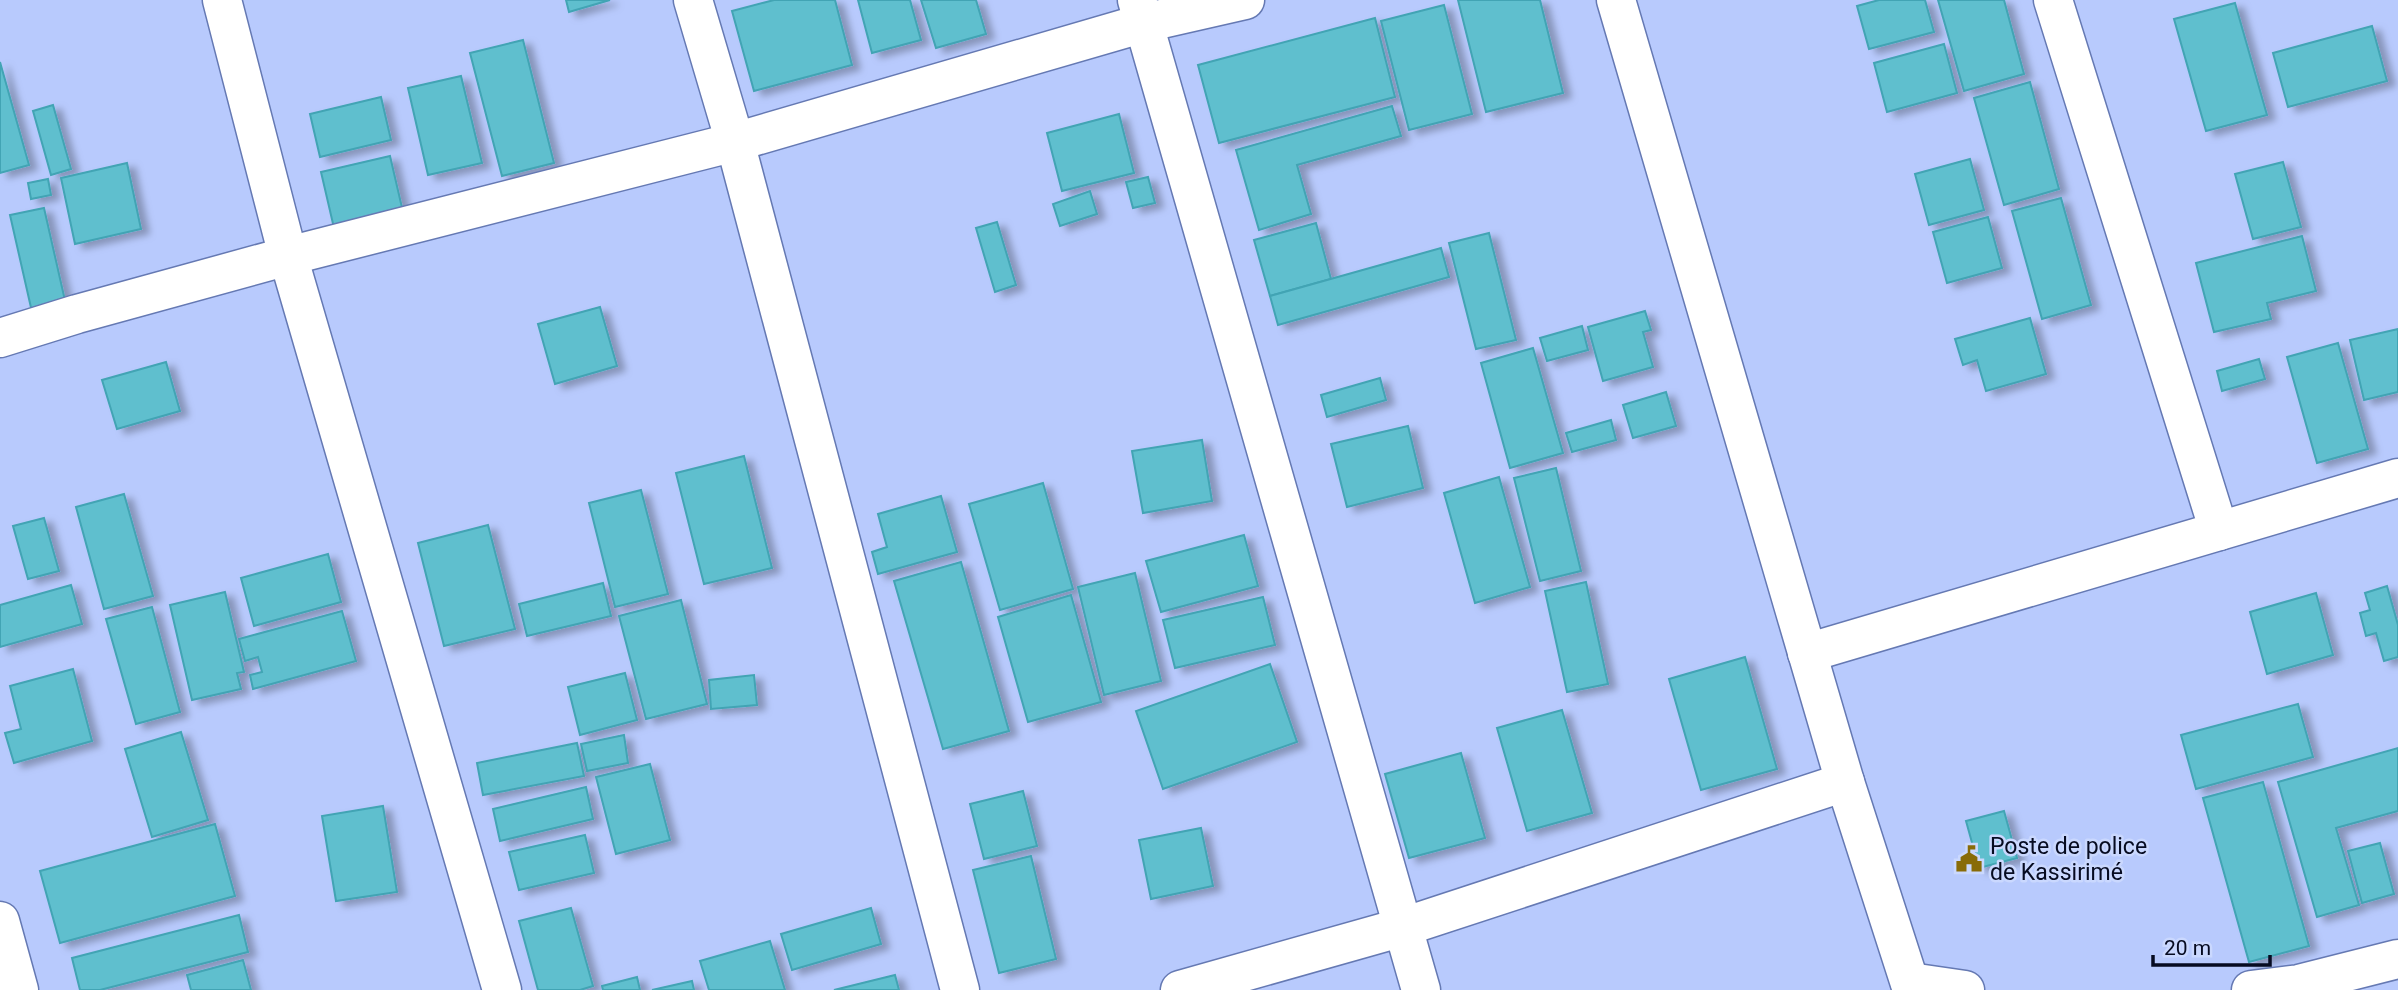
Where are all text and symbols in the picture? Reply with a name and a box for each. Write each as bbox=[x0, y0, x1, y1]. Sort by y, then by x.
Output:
place label: Poste de police de Kassirimé bbox=[1990, 833, 2147, 886]
public building icon: Poste de police de Kassirimé bbox=[1954, 844, 1984, 874]
scale bar bbox=[2153, 923, 2270, 967]
text: 20 m bbox=[2164, 936, 2211, 960]

